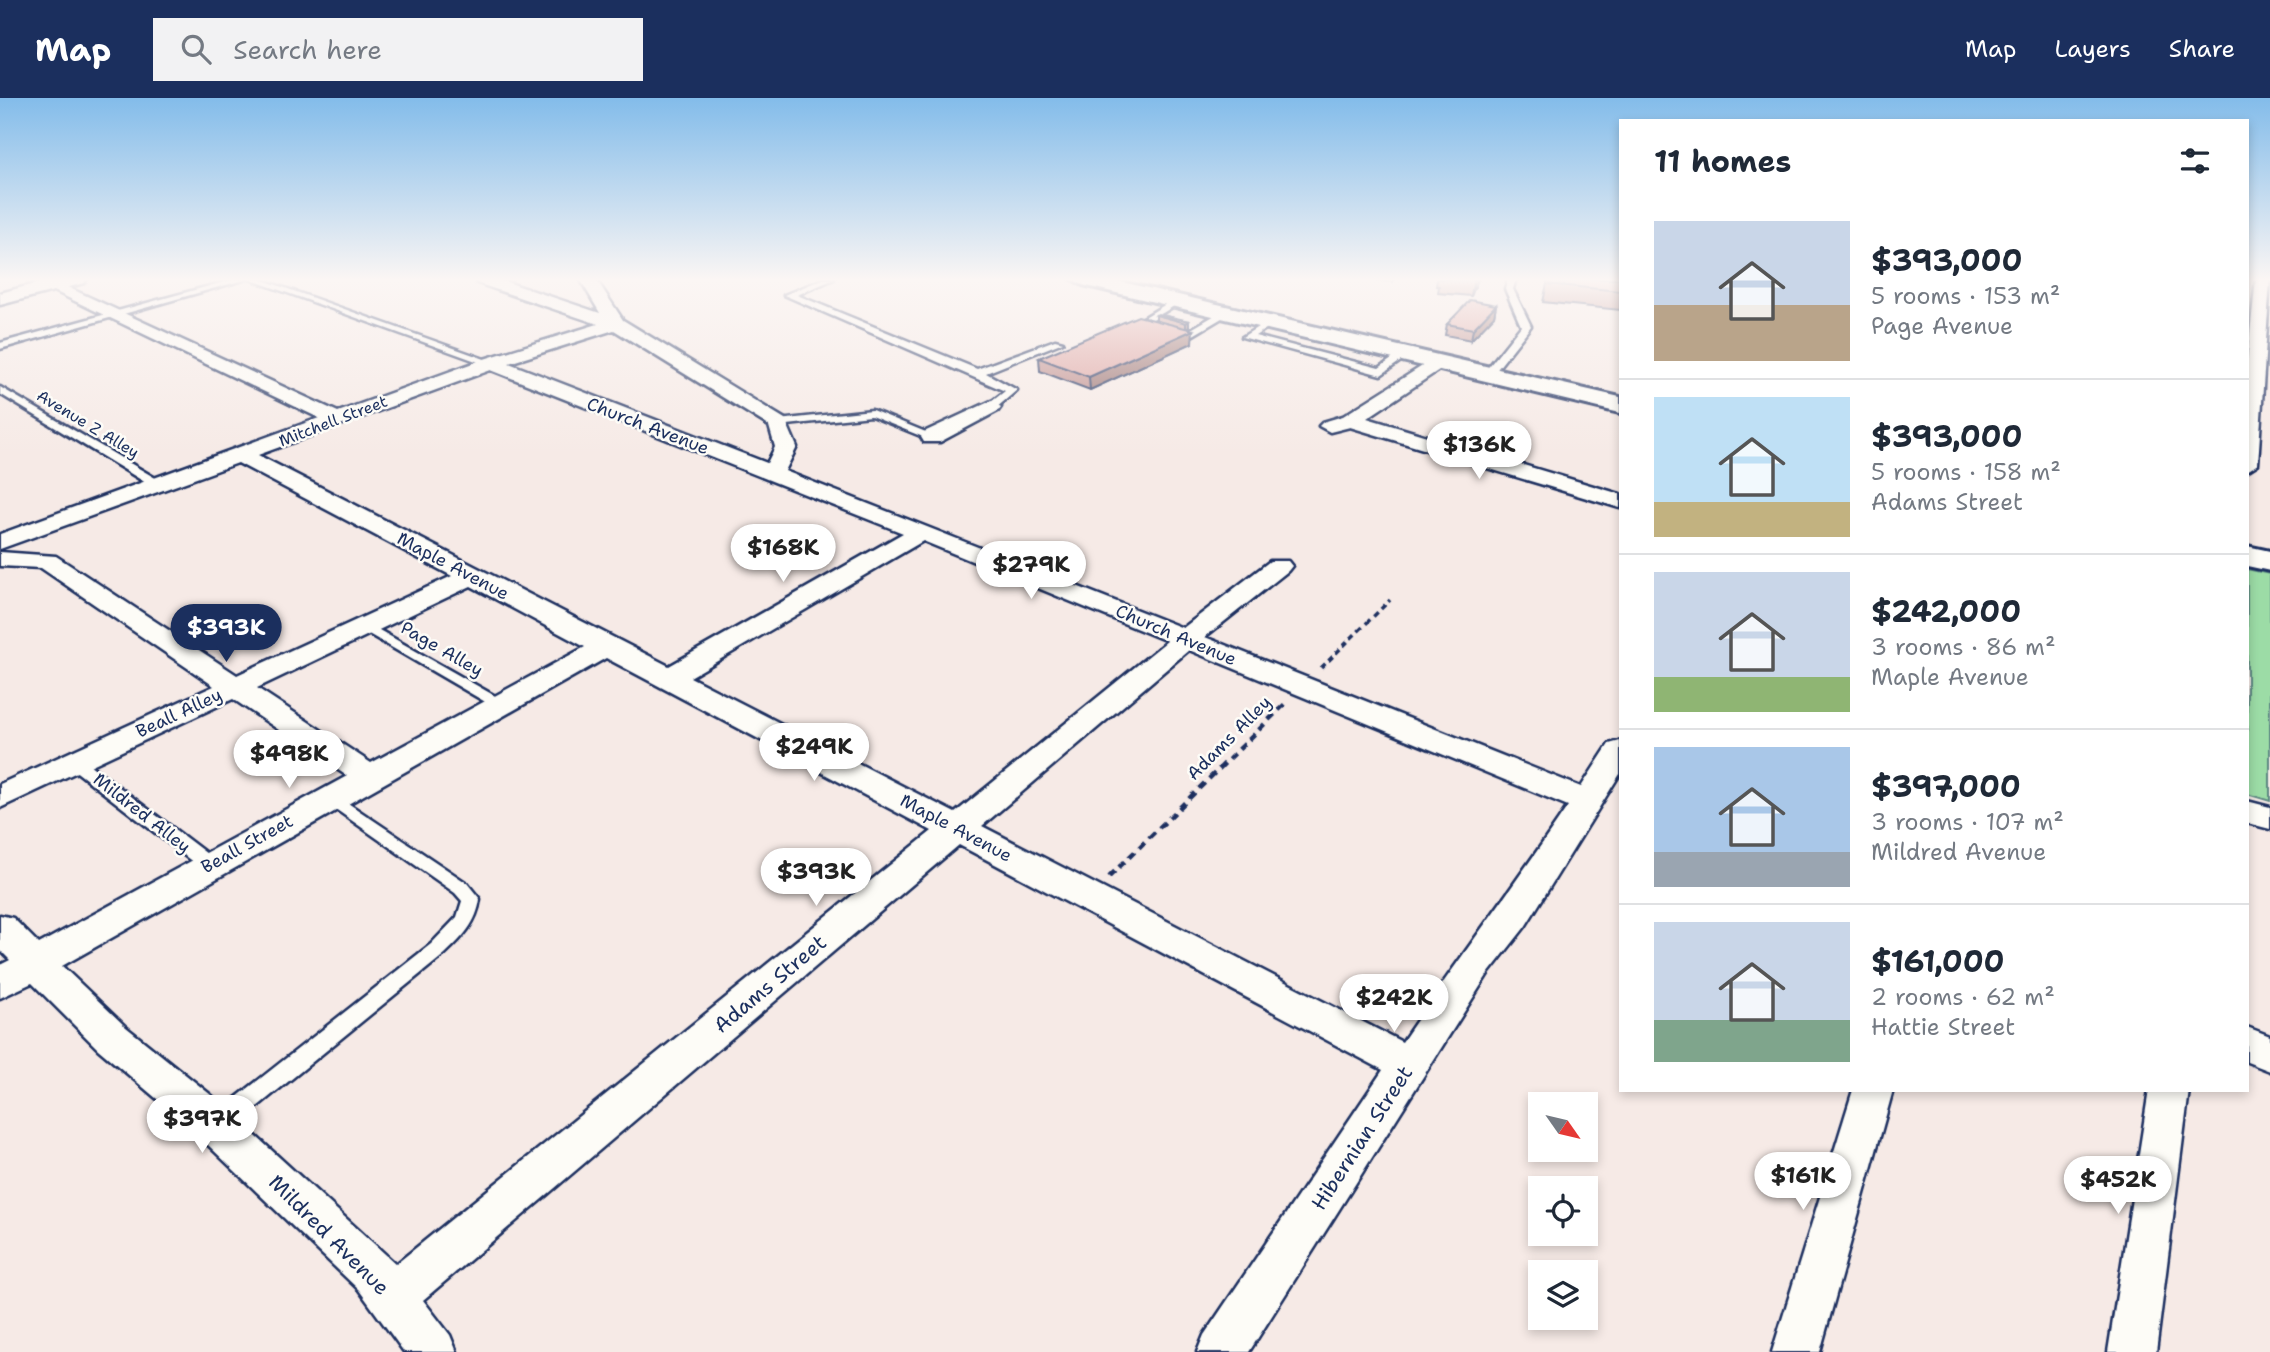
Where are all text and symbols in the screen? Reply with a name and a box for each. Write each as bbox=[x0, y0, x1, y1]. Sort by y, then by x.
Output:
search box bbox=[153, 18, 643, 81]
text: Map bbox=[35, 27, 111, 72]
icon: search bbox=[177, 30, 215, 68]
text: Search here bbox=[233, 32, 382, 67]
text: Map bbox=[1965, 33, 2016, 65]
text: Layers bbox=[2054, 33, 2131, 65]
text: Share bbox=[2169, 33, 2235, 65]
text: 11 homes bbox=[1654, 141, 1791, 182]
icon: filters bbox=[2176, 142, 2214, 180]
text: $393,000 bbox=[1871, 240, 2023, 281]
icon: home bbox=[1710, 249, 1794, 333]
text: 5 rooms · 153 m² bbox=[1871, 281, 2060, 311]
text: Page Avenue bbox=[1871, 311, 2013, 341]
street label: Avenue Z Alley bbox=[33, 385, 143, 463]
street label: Mitchell Street bbox=[276, 391, 390, 451]
street label: Church Avenue bbox=[583, 392, 713, 460]
text: $393,000 bbox=[1871, 416, 2023, 457]
pin: $136K bbox=[1430, 422, 1528, 481]
icon: home bbox=[1710, 425, 1794, 509]
text: $136K bbox=[1443, 429, 1515, 459]
text: 5 rooms · 158 m² bbox=[1871, 457, 2061, 487]
text: Adams Street bbox=[1871, 487, 2023, 517]
pin: $168K bbox=[734, 524, 832, 584]
street label: Maple Avenue bbox=[393, 526, 513, 606]
text: $168K bbox=[747, 532, 819, 562]
pin: $279K bbox=[982, 542, 1080, 601]
text: $279K bbox=[992, 549, 1070, 579]
text: $242,000 bbox=[1871, 591, 2021, 632]
street label: Church Avenue bbox=[1112, 599, 1240, 671]
icon: home bbox=[1710, 600, 1794, 684]
pin: $393K bbox=[177, 604, 275, 664]
text: $393K bbox=[187, 612, 265, 642]
street label: Page Alley bbox=[396, 616, 488, 682]
text: 3 rooms · 86 m² bbox=[1871, 632, 2056, 662]
text: Maple Avenue bbox=[1871, 662, 2029, 692]
street label: Beall Alley bbox=[132, 683, 226, 743]
street label: Adams Alley bbox=[1182, 691, 1276, 785]
pin: $249K bbox=[765, 724, 863, 783]
pin: $498K bbox=[240, 730, 338, 790]
text: $249K bbox=[775, 731, 853, 761]
text: $498K bbox=[249, 738, 329, 768]
text: $397,000 bbox=[1871, 766, 2021, 807]
street label: Mildred Alley bbox=[88, 767, 196, 859]
icon: home bbox=[1710, 775, 1794, 859]
street label: Maple Avenue bbox=[896, 788, 1016, 868]
text: 3 rooms · 107 m² bbox=[1871, 807, 2064, 837]
street label: Beall Street bbox=[197, 809, 297, 879]
text: Mildred Avenue bbox=[1871, 837, 2046, 867]
pin: $393K bbox=[767, 848, 865, 908]
text: $393K bbox=[777, 856, 855, 886]
street label: Adams Street bbox=[708, 929, 832, 1039]
text: $161,000 bbox=[1871, 941, 2005, 982]
icon: home bbox=[1710, 950, 1794, 1034]
pin: $242K bbox=[1345, 974, 1443, 1034]
text: $242K bbox=[1355, 982, 1433, 1012]
text: 2 rooms · 62 m² bbox=[1871, 982, 2055, 1012]
text: Hattie Street bbox=[1871, 1012, 2015, 1042]
street label: Hibernian Street bbox=[1305, 1060, 1419, 1216]
north arrow bbox=[1528, 1092, 1598, 1162]
map controls bbox=[1528, 1092, 1598, 1330]
pin: $397K bbox=[153, 1096, 251, 1155]
text: $397K bbox=[163, 1103, 241, 1133]
pin: $161K bbox=[1754, 1152, 1852, 1212]
pin: $452K bbox=[2069, 1156, 2167, 1216]
text: $161K bbox=[1770, 1160, 1836, 1190]
text: $452K bbox=[2080, 1164, 2156, 1194]
street label: Mildred Avenue bbox=[263, 1169, 395, 1301]
button: locate bbox=[1528, 1176, 1598, 1246]
button: layers bbox=[1528, 1260, 1598, 1330]

